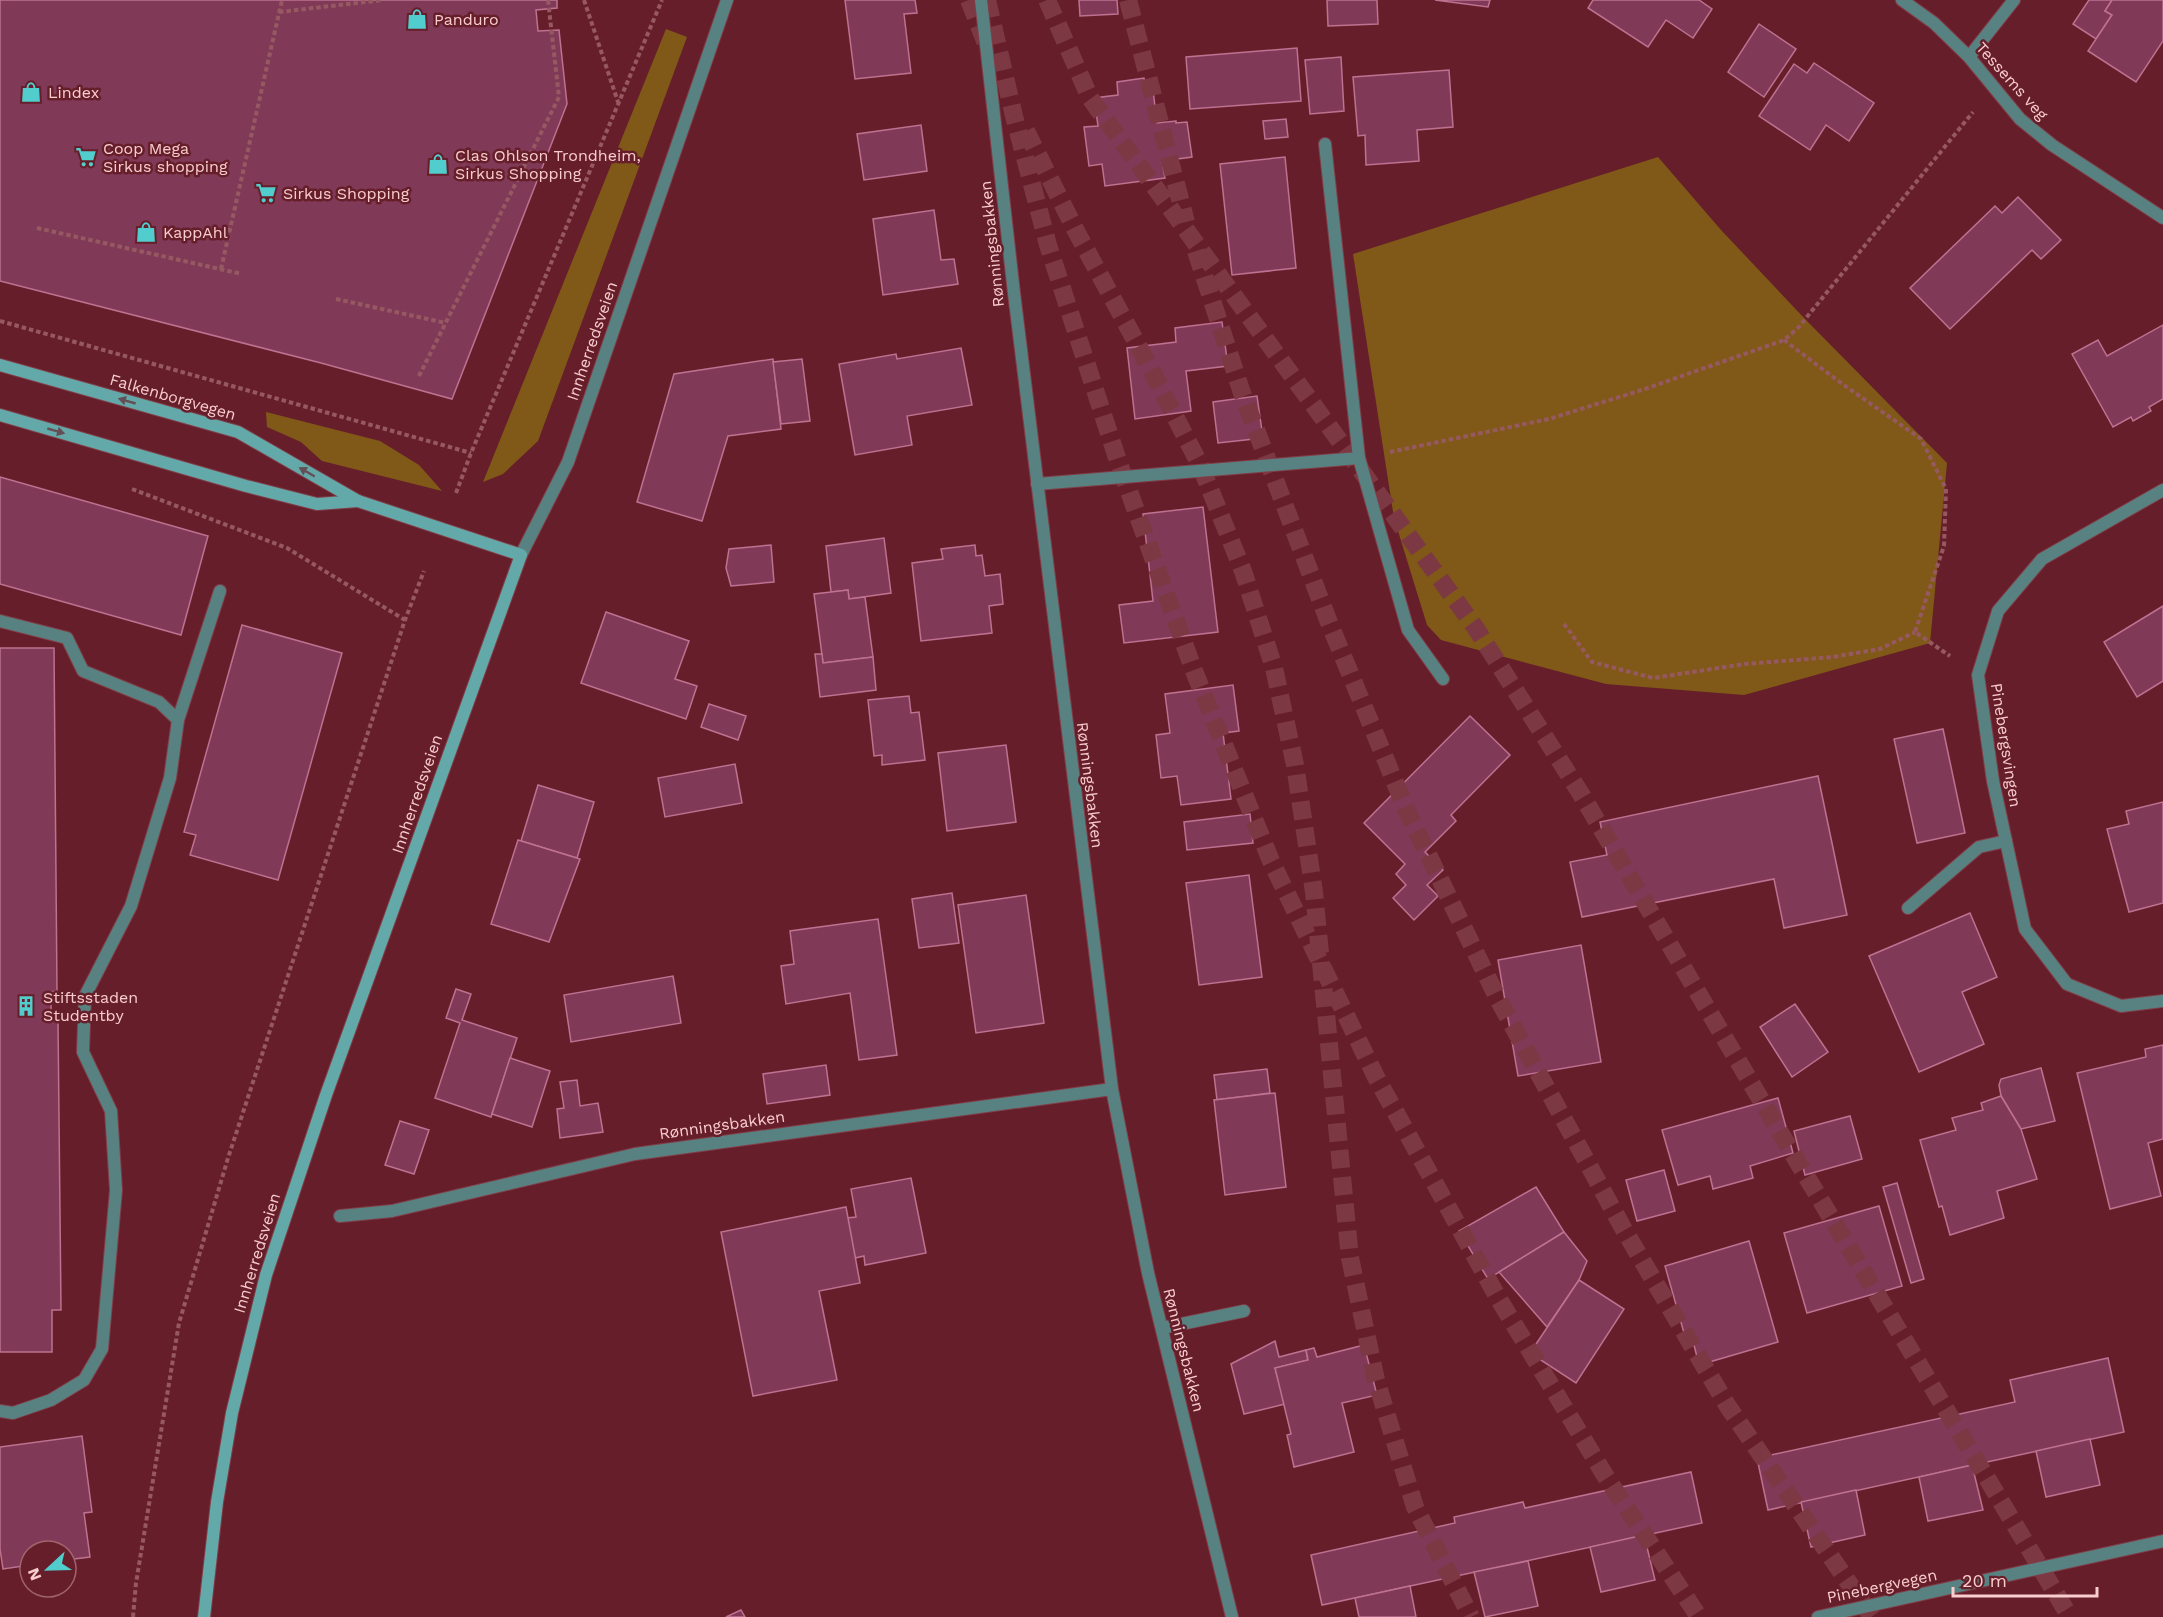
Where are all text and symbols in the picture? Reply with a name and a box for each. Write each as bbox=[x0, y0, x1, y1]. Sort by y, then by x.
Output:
shop icon: Panduro bbox=[405, 7, 429, 31]
place label: Panduro bbox=[434, 10, 499, 29]
street label: Tessems veg bbox=[1972, 38, 2052, 124]
shop icon: Lindex bbox=[19, 80, 43, 104]
place label: Lindex bbox=[48, 83, 99, 102]
place label: Coop Mega Sirkus shopping bbox=[103, 139, 228, 176]
supermarket icon: Coop Mega Sirkus shopping bbox=[74, 145, 98, 169]
place label: Clas Ohlson Trondheim, Sirkus Shopping bbox=[455, 146, 641, 183]
shop icon: Clas Ohlson Trondheim, Sirkus Shopping bbox=[426, 152, 450, 176]
street label: Rønningsbakken bbox=[976, 180, 1008, 308]
supermarket icon: Sirkus Shopping bbox=[254, 181, 278, 205]
place label: Sirkus Shopping bbox=[283, 184, 410, 203]
shop icon: KappAhl bbox=[134, 220, 158, 244]
place label: KappAhl bbox=[163, 223, 228, 242]
street label: Innherredsveien bbox=[563, 279, 621, 403]
street label: Falkenborgvegen bbox=[108, 370, 238, 424]
one-way arrow bbox=[118, 396, 136, 405]
one-way arrow bbox=[47, 427, 65, 436]
one-way arrow bbox=[298, 467, 315, 477]
street label: Pinebergsvingen bbox=[1987, 682, 2025, 808]
street label: Rønningsbakken bbox=[1073, 721, 1107, 849]
street label: Innherredsveien bbox=[388, 732, 446, 856]
place label: Stiftsstaden Studentby bbox=[43, 988, 138, 1025]
building icon: Stiftsstaden Studentby bbox=[14, 994, 38, 1018]
street label: Rønningsbakken bbox=[658, 1107, 786, 1143]
street label: Innherredsveien bbox=[230, 1191, 284, 1315]
street label: Rønningsbakken bbox=[1159, 1286, 1209, 1414]
north arrow bbox=[18, 1539, 78, 1599]
scale bar bbox=[1953, 1560, 2097, 1598]
text: N bbox=[24, 1565, 46, 1583]
street label: Pinebergvegen bbox=[1825, 1565, 1939, 1607]
text: 20 m bbox=[1962, 1570, 2007, 1591]

